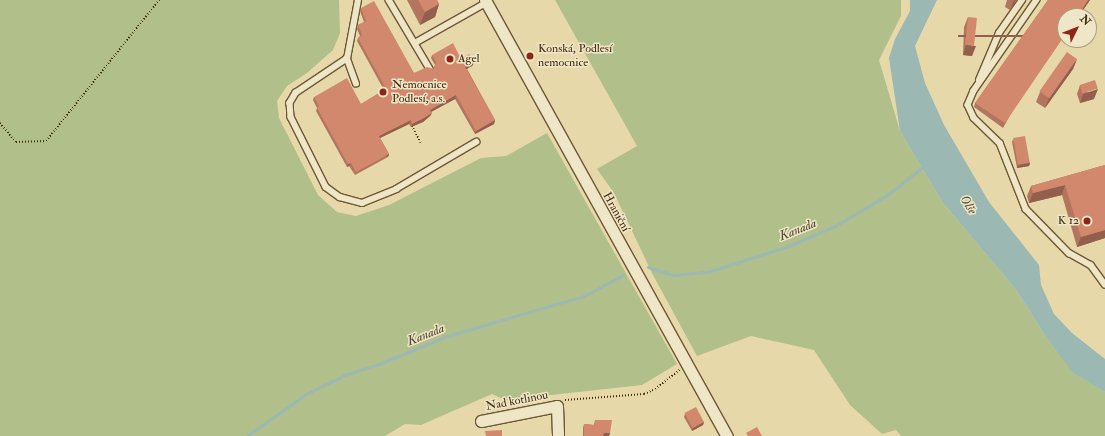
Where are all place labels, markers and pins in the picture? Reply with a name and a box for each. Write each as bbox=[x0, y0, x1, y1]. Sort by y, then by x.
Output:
place label: Konská, Podlesí nemocnice bbox=[538, 42, 612, 70]
marker: Konská, Podlesí nemocnice bbox=[525, 51, 535, 61]
place label: Agel bbox=[458, 52, 480, 66]
marker: Agel bbox=[445, 54, 455, 64]
place label: Nemocnice Podlesí, a.s. bbox=[392, 78, 447, 106]
marker: Nemocnice Podlesí, a.s. bbox=[377, 86, 389, 98]
place label: K 12 bbox=[1058, 214, 1079, 228]
marker: K 12 bbox=[1082, 216, 1092, 226]

